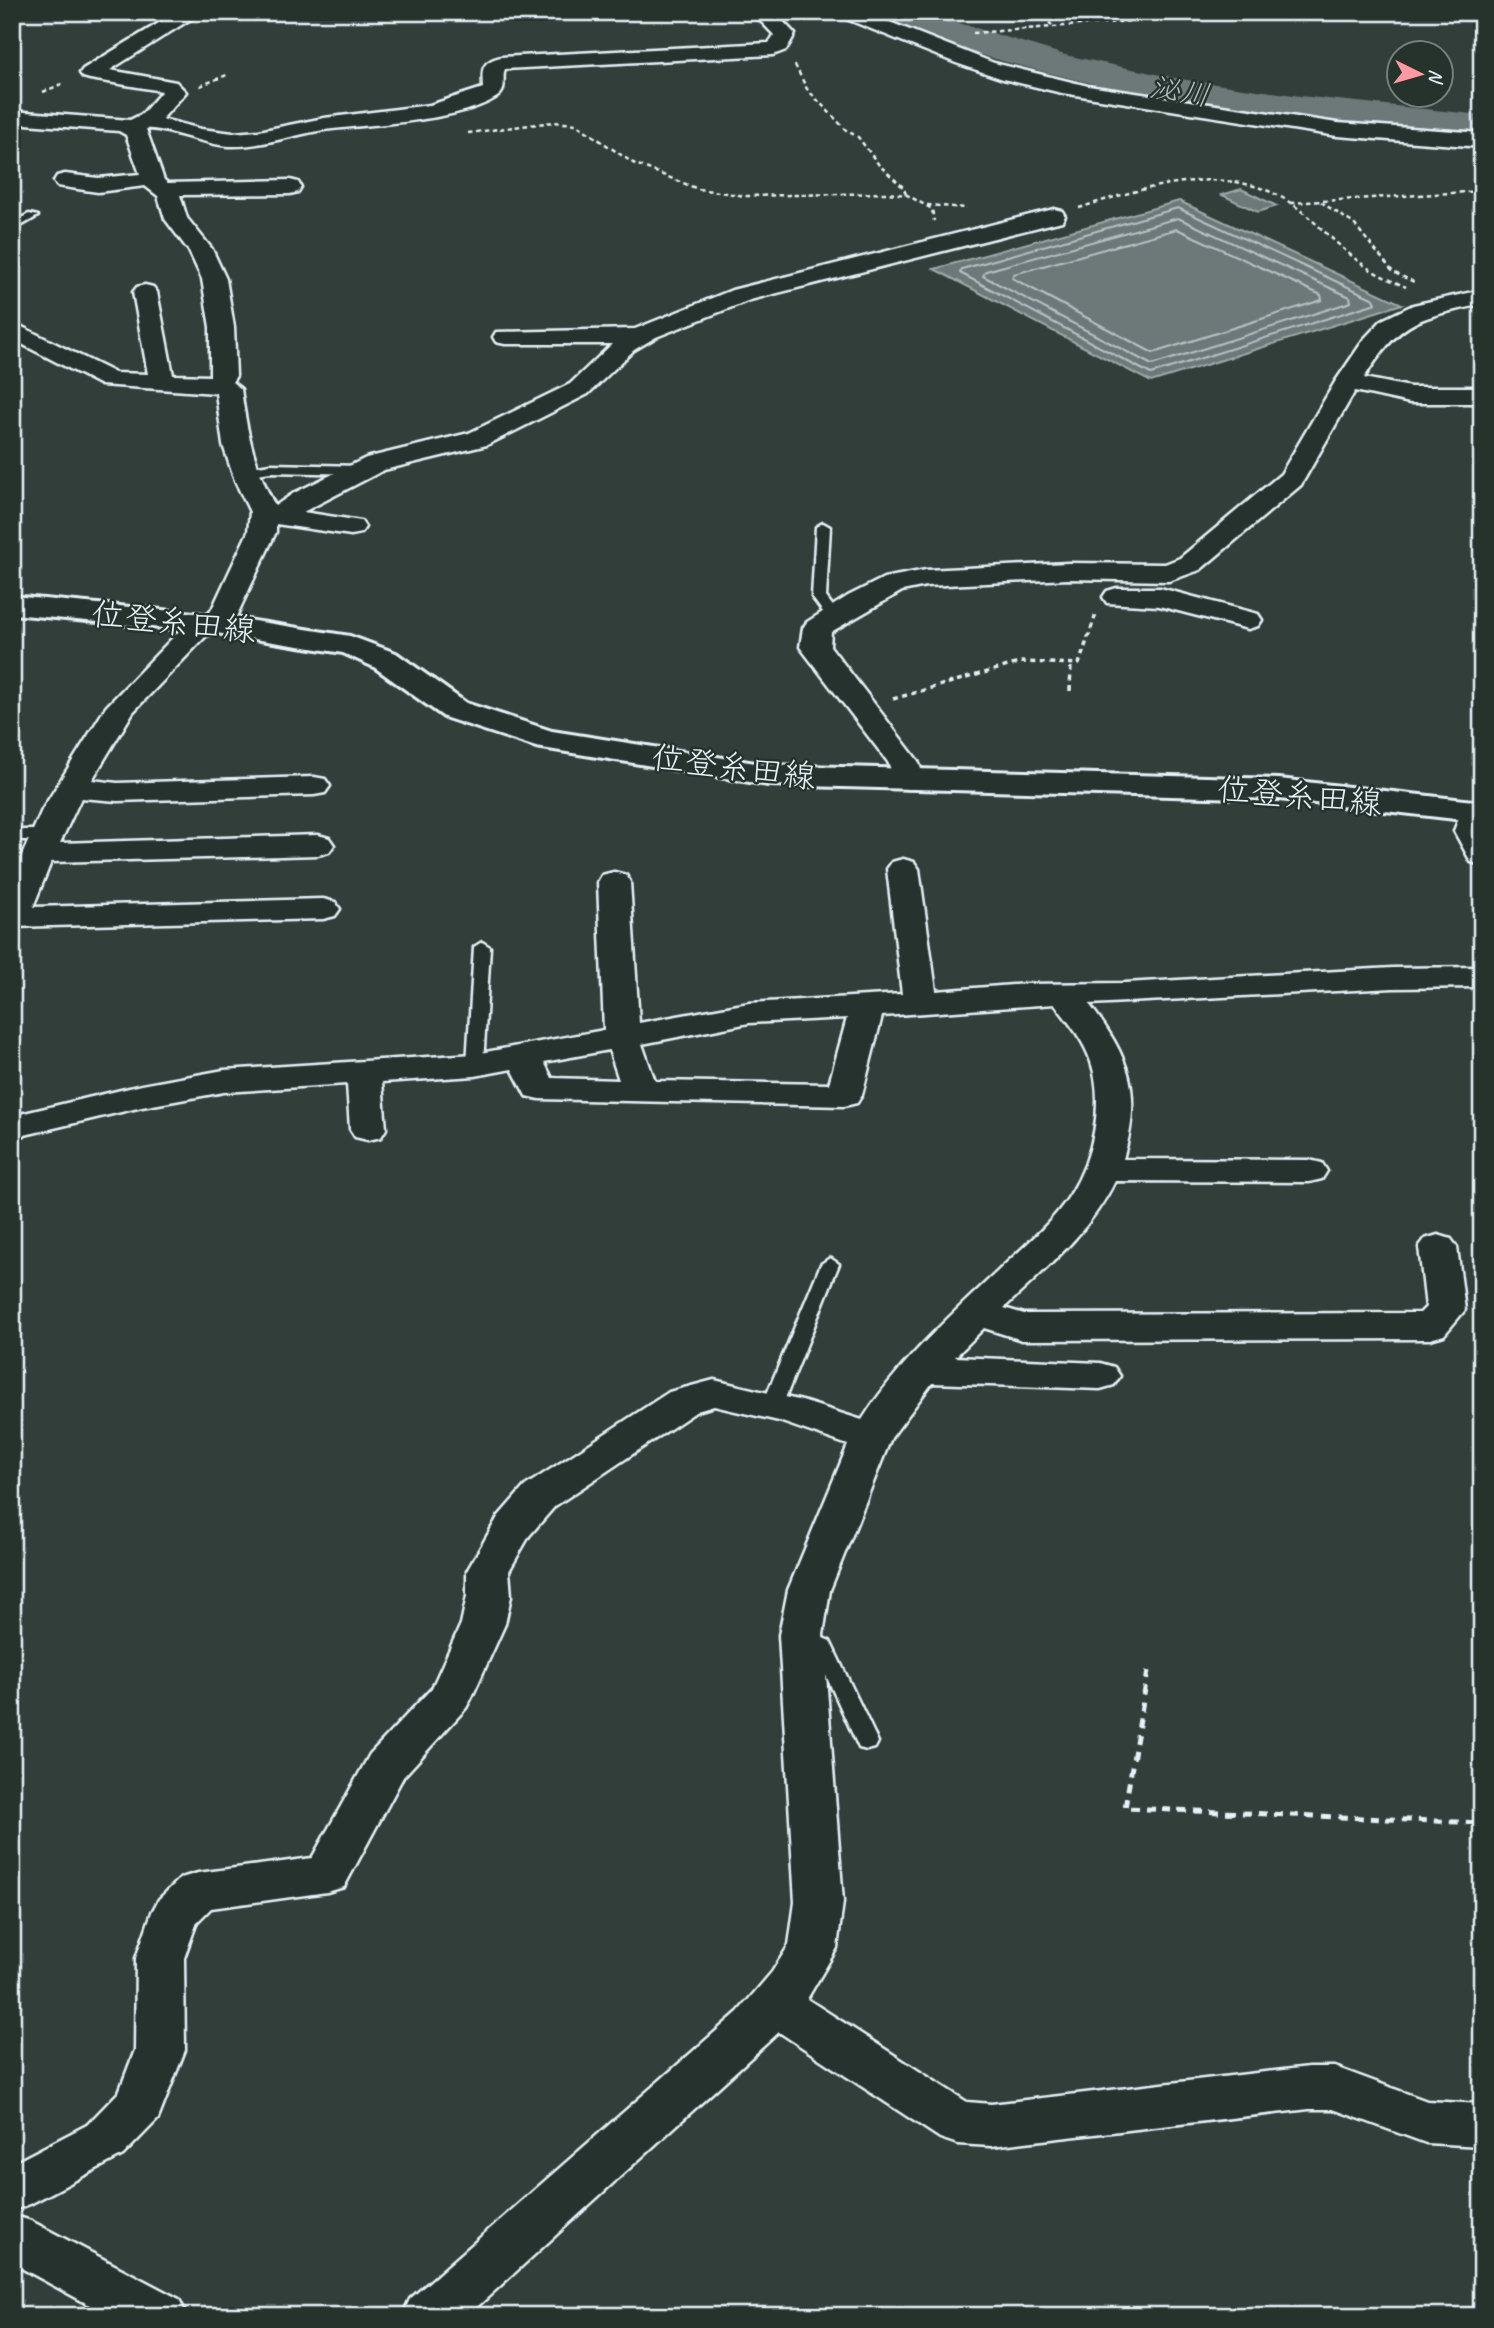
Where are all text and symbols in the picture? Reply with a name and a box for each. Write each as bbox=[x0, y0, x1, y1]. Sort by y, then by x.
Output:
north arrow bbox=[1386, 38, 1456, 108]
water label: 泌川 bbox=[1147, 68, 1213, 114]
text: N bbox=[1423, 68, 1448, 86]
street label: 位登糸田線 bbox=[90, 592, 258, 652]
street label: 位登糸田線 bbox=[649, 736, 818, 798]
street label: 位登糸田線 bbox=[1216, 768, 1384, 824]

